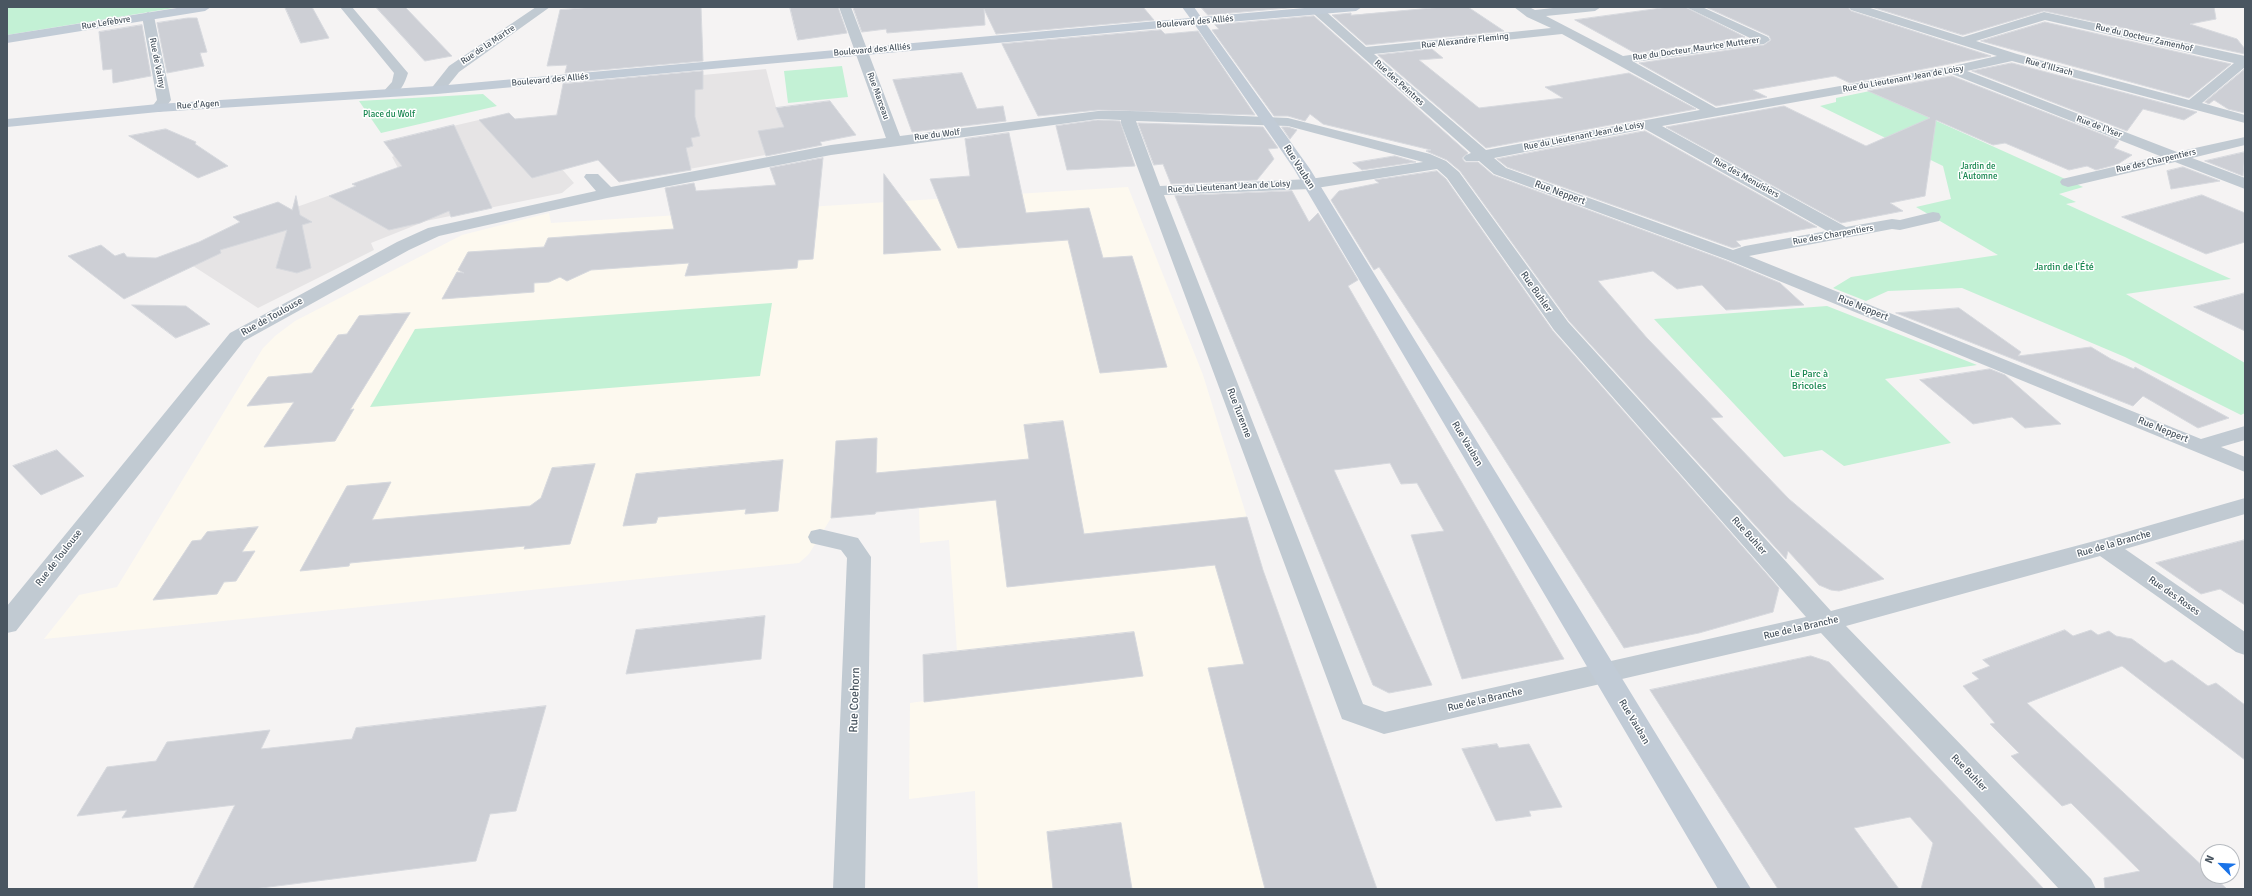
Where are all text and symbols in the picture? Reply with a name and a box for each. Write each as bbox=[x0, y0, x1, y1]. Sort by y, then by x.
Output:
street label: Boulevard des Alliés bbox=[1156, 13, 1234, 31]
street label: Rue Lefèbvre bbox=[81, 14, 131, 32]
street label: Rue du Docteur Zamenhof bbox=[2094, 22, 2194, 54]
street label: Rue de la Martre bbox=[459, 23, 517, 67]
street label: Rue Alexandre Fleming bbox=[1421, 31, 1509, 51]
street label: Rue du Docteur Maurice Mutterer bbox=[1632, 35, 1760, 63]
street label: Rue de Valmy bbox=[147, 37, 167, 89]
street label: Boulevard des Alliés bbox=[833, 41, 911, 59]
street label: Rue d'Illzach bbox=[2024, 55, 2074, 79]
street label: Rue des Peintres bbox=[1372, 58, 1426, 108]
street label: Rue du Lieutenant Jean de Loisy bbox=[1842, 63, 1964, 95]
street label: Boulevard des Alliés bbox=[511, 71, 589, 89]
street label: Rue Marceau bbox=[864, 71, 892, 121]
street label: Rue d'Agen bbox=[176, 98, 220, 112]
park label: Place du Wolf bbox=[363, 110, 415, 120]
street label: Rue de l'Yser bbox=[2075, 113, 2123, 141]
street label: Rue du Lieutenant Jean de Loisy bbox=[1523, 119, 1645, 153]
street label: Rue du Wolf bbox=[914, 127, 960, 143]
street label: Rue Vauban bbox=[1281, 143, 1317, 191]
street label: Rue des Charpentiers bbox=[2115, 147, 2197, 175]
street label: Rue des Menuisiers bbox=[1711, 155, 1781, 201]
park label: Jardin de l'Automne bbox=[1959, 162, 1997, 183]
street label: Rue du Lieutenant Jean de Loisy bbox=[1167, 178, 1291, 196]
street label: Rue Neppert bbox=[1533, 178, 1587, 208]
street label: Rue des Charpentiers bbox=[1792, 223, 1874, 247]
park label: Jardin de l'Été bbox=[2034, 261, 2094, 273]
street label: Rue Buhler bbox=[1518, 269, 1554, 315]
street label: Rue Neppert bbox=[1836, 292, 1890, 324]
street label: Rue de Toulouse bbox=[239, 295, 305, 339]
park label: Le Parc à Bricoles bbox=[1790, 368, 1828, 392]
street label: Rue Turenne bbox=[1224, 386, 1254, 440]
street label: Rue Neppert bbox=[2136, 414, 2190, 446]
street label: Rue Vauban bbox=[1449, 419, 1485, 469]
street label: Rue Buhler bbox=[1729, 515, 1769, 557]
street label: Rue de Toulouse bbox=[33, 527, 85, 589]
street label: Rue de la Branche bbox=[2076, 528, 2152, 560]
street label: Rue des Roses bbox=[2146, 574, 2202, 618]
street label: Rue de la Branche bbox=[1762, 614, 1840, 642]
street label: Rue Coehorn bbox=[847, 667, 863, 733]
street label: Rue de la Branche bbox=[1446, 686, 1524, 714]
street label: Rue Vauban bbox=[1616, 697, 1652, 747]
street label: Rue Buhler bbox=[1948, 752, 1990, 794]
north arrow bbox=[2200, 844, 2240, 884]
text: N bbox=[2202, 853, 2217, 865]

